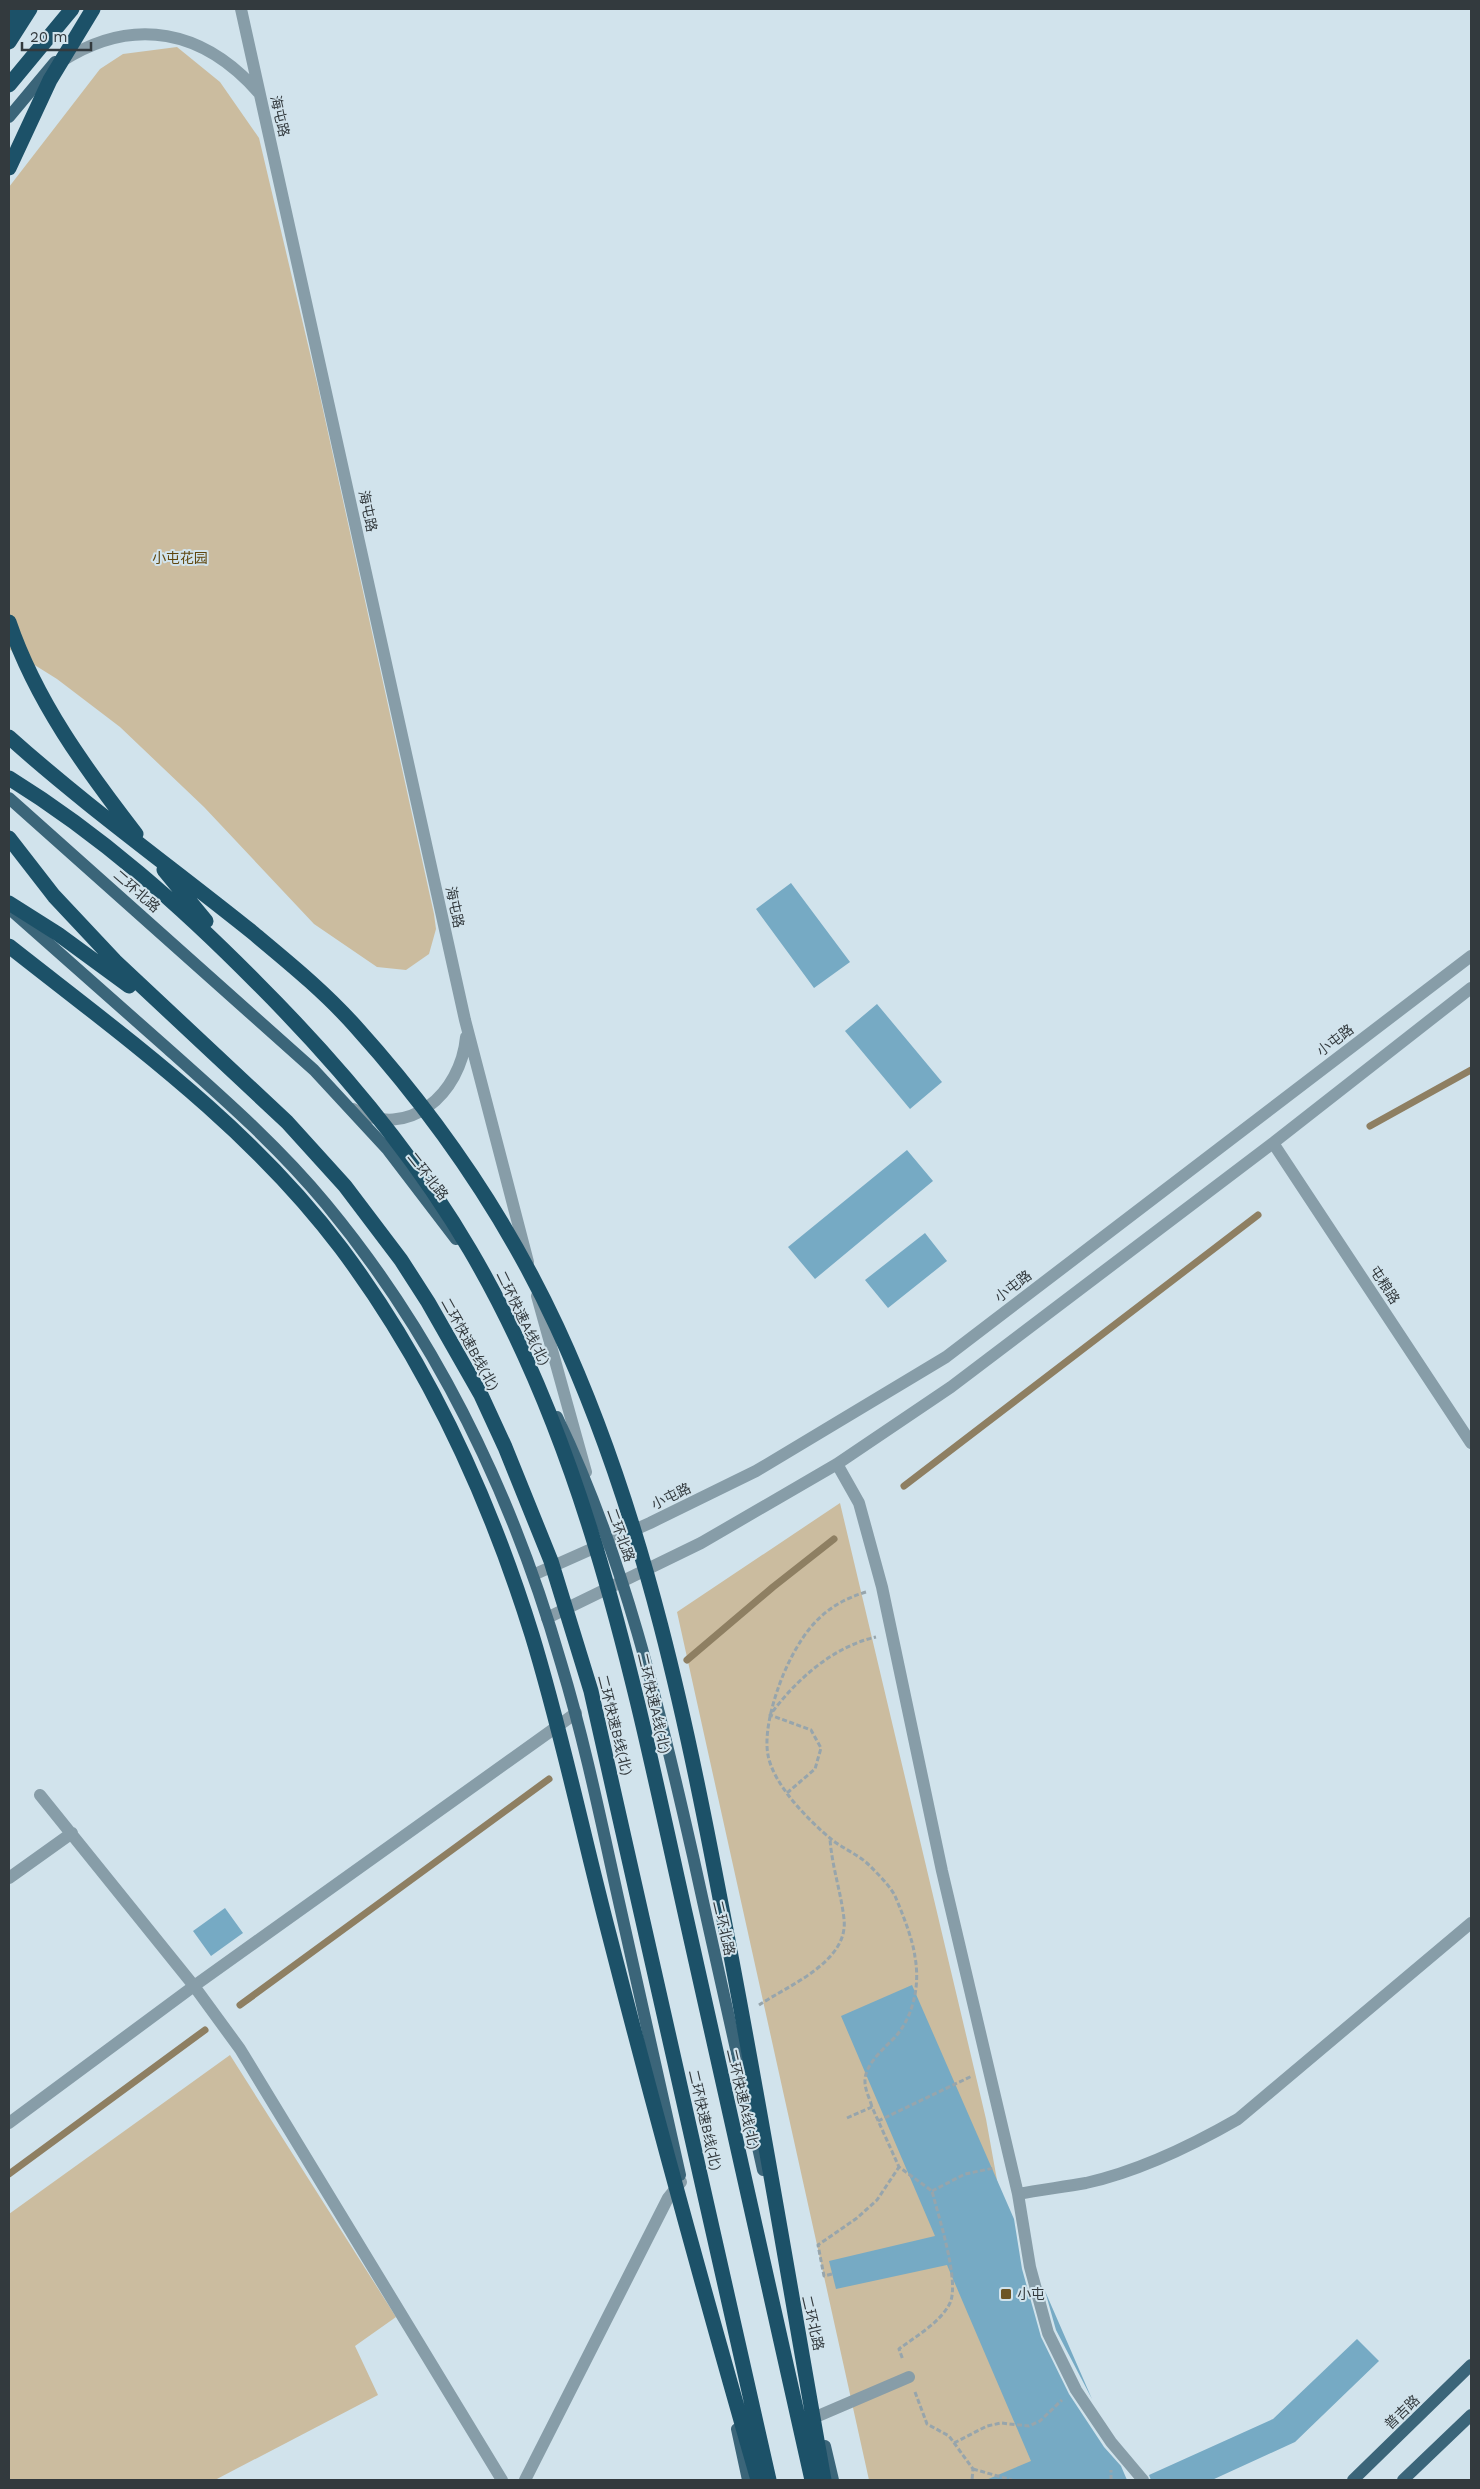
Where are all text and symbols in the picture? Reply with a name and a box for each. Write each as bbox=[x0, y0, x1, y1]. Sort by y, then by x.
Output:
scale bar bbox=[22, 20, 91, 52]
text: 20 m bbox=[30, 28, 68, 46]
street label: 海屯路 bbox=[267, 94, 293, 138]
street label: 海屯路 bbox=[356, 489, 380, 533]
park label: 小屯花园 bbox=[152, 550, 208, 566]
street label: 二环北路 bbox=[111, 867, 163, 915]
street label: 海屯路 bbox=[443, 885, 467, 929]
street label: 小屯路 bbox=[1313, 1021, 1357, 1059]
street label: 二环北路 bbox=[404, 1149, 452, 1203]
street label: 屯粮路 bbox=[1367, 1263, 1403, 1307]
street label: 小屯路 bbox=[991, 1267, 1035, 1305]
street label: 二环快速A线(北) bbox=[493, 1268, 553, 1368]
street label: 二环快速B线(北) bbox=[438, 1295, 502, 1393]
street label: 小屯路 bbox=[649, 1480, 693, 1512]
street label: 二环北路 bbox=[604, 1506, 638, 1564]
street label: 二环快速A线(北) bbox=[635, 1651, 673, 1755]
street label: 二环快速B线(北) bbox=[595, 1673, 635, 1777]
street label: 二环北路 bbox=[710, 1899, 738, 1957]
street label: 二环快速A线(北) bbox=[724, 2047, 762, 2151]
street label: 二环快速B线(北) bbox=[686, 2068, 724, 2172]
place label: 小屯 bbox=[1017, 2286, 1045, 2302]
marker: 小屯 bbox=[999, 2287, 1013, 2301]
street label: 二环北路 bbox=[799, 2294, 827, 2352]
street label: 普吉路 bbox=[1381, 2392, 1423, 2432]

